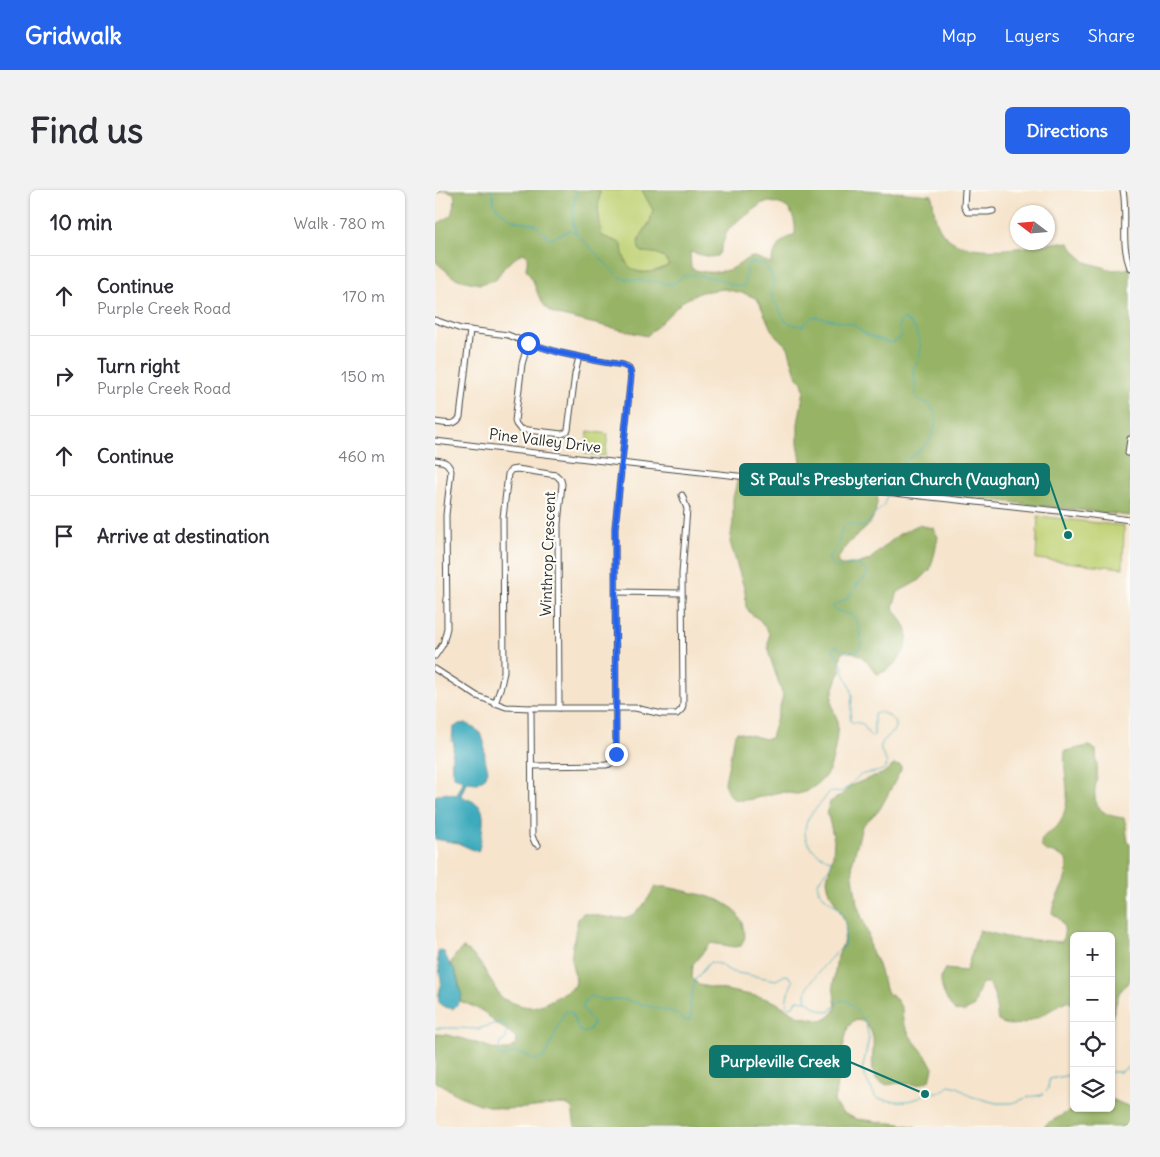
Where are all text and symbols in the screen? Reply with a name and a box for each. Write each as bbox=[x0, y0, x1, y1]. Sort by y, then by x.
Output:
text: Gridwalk bbox=[25, 20, 122, 50]
text: Map bbox=[941, 24, 976, 47]
text: Layers bbox=[1004, 24, 1060, 47]
text: Share bbox=[1088, 24, 1135, 47]
button: Directions bbox=[1005, 107, 1130, 154]
text: Find us bbox=[30, 108, 143, 152]
north arrow bbox=[1010, 205, 1055, 250]
text: 10 min bbox=[50, 209, 112, 236]
text: Walk · 780 m bbox=[294, 213, 385, 233]
text: Continue bbox=[97, 274, 174, 298]
icon: ahead bbox=[50, 282, 78, 310]
text: 170 m bbox=[342, 286, 385, 306]
text: Purple Creek Road bbox=[97, 298, 231, 318]
route start bbox=[517, 332, 540, 355]
text: Turn right bbox=[97, 354, 180, 378]
icon: right bbox=[50, 362, 78, 390]
text: 150 m bbox=[341, 366, 385, 386]
text: Purple Creek Road bbox=[97, 378, 231, 398]
street label: Pine Valley Drive bbox=[488, 424, 602, 457]
icon: ahead bbox=[50, 442, 78, 470]
text: Continue bbox=[97, 444, 174, 468]
text: 460 m bbox=[338, 446, 385, 466]
callout: St Paul's Presbyterian Church (Vaughan) bbox=[740, 464, 1049, 495]
text: St Paul's Presbyterian Church (Vaughan) bbox=[751, 469, 1040, 490]
street label: Winthrop Crescent bbox=[536, 491, 559, 617]
icon: arrive bbox=[50, 522, 78, 550]
text: Arrive at destination bbox=[97, 524, 270, 548]
route end bbox=[605, 743, 628, 766]
map controls bbox=[1070, 932, 1115, 1112]
button: + bbox=[1070, 932, 1115, 977]
button: − bbox=[1070, 977, 1115, 1022]
button: locate bbox=[1070, 1022, 1115, 1067]
callout: Purpleville Creek bbox=[710, 1046, 850, 1077]
text: Purpleville Creek bbox=[720, 1051, 840, 1072]
button: layers bbox=[1070, 1067, 1115, 1112]

